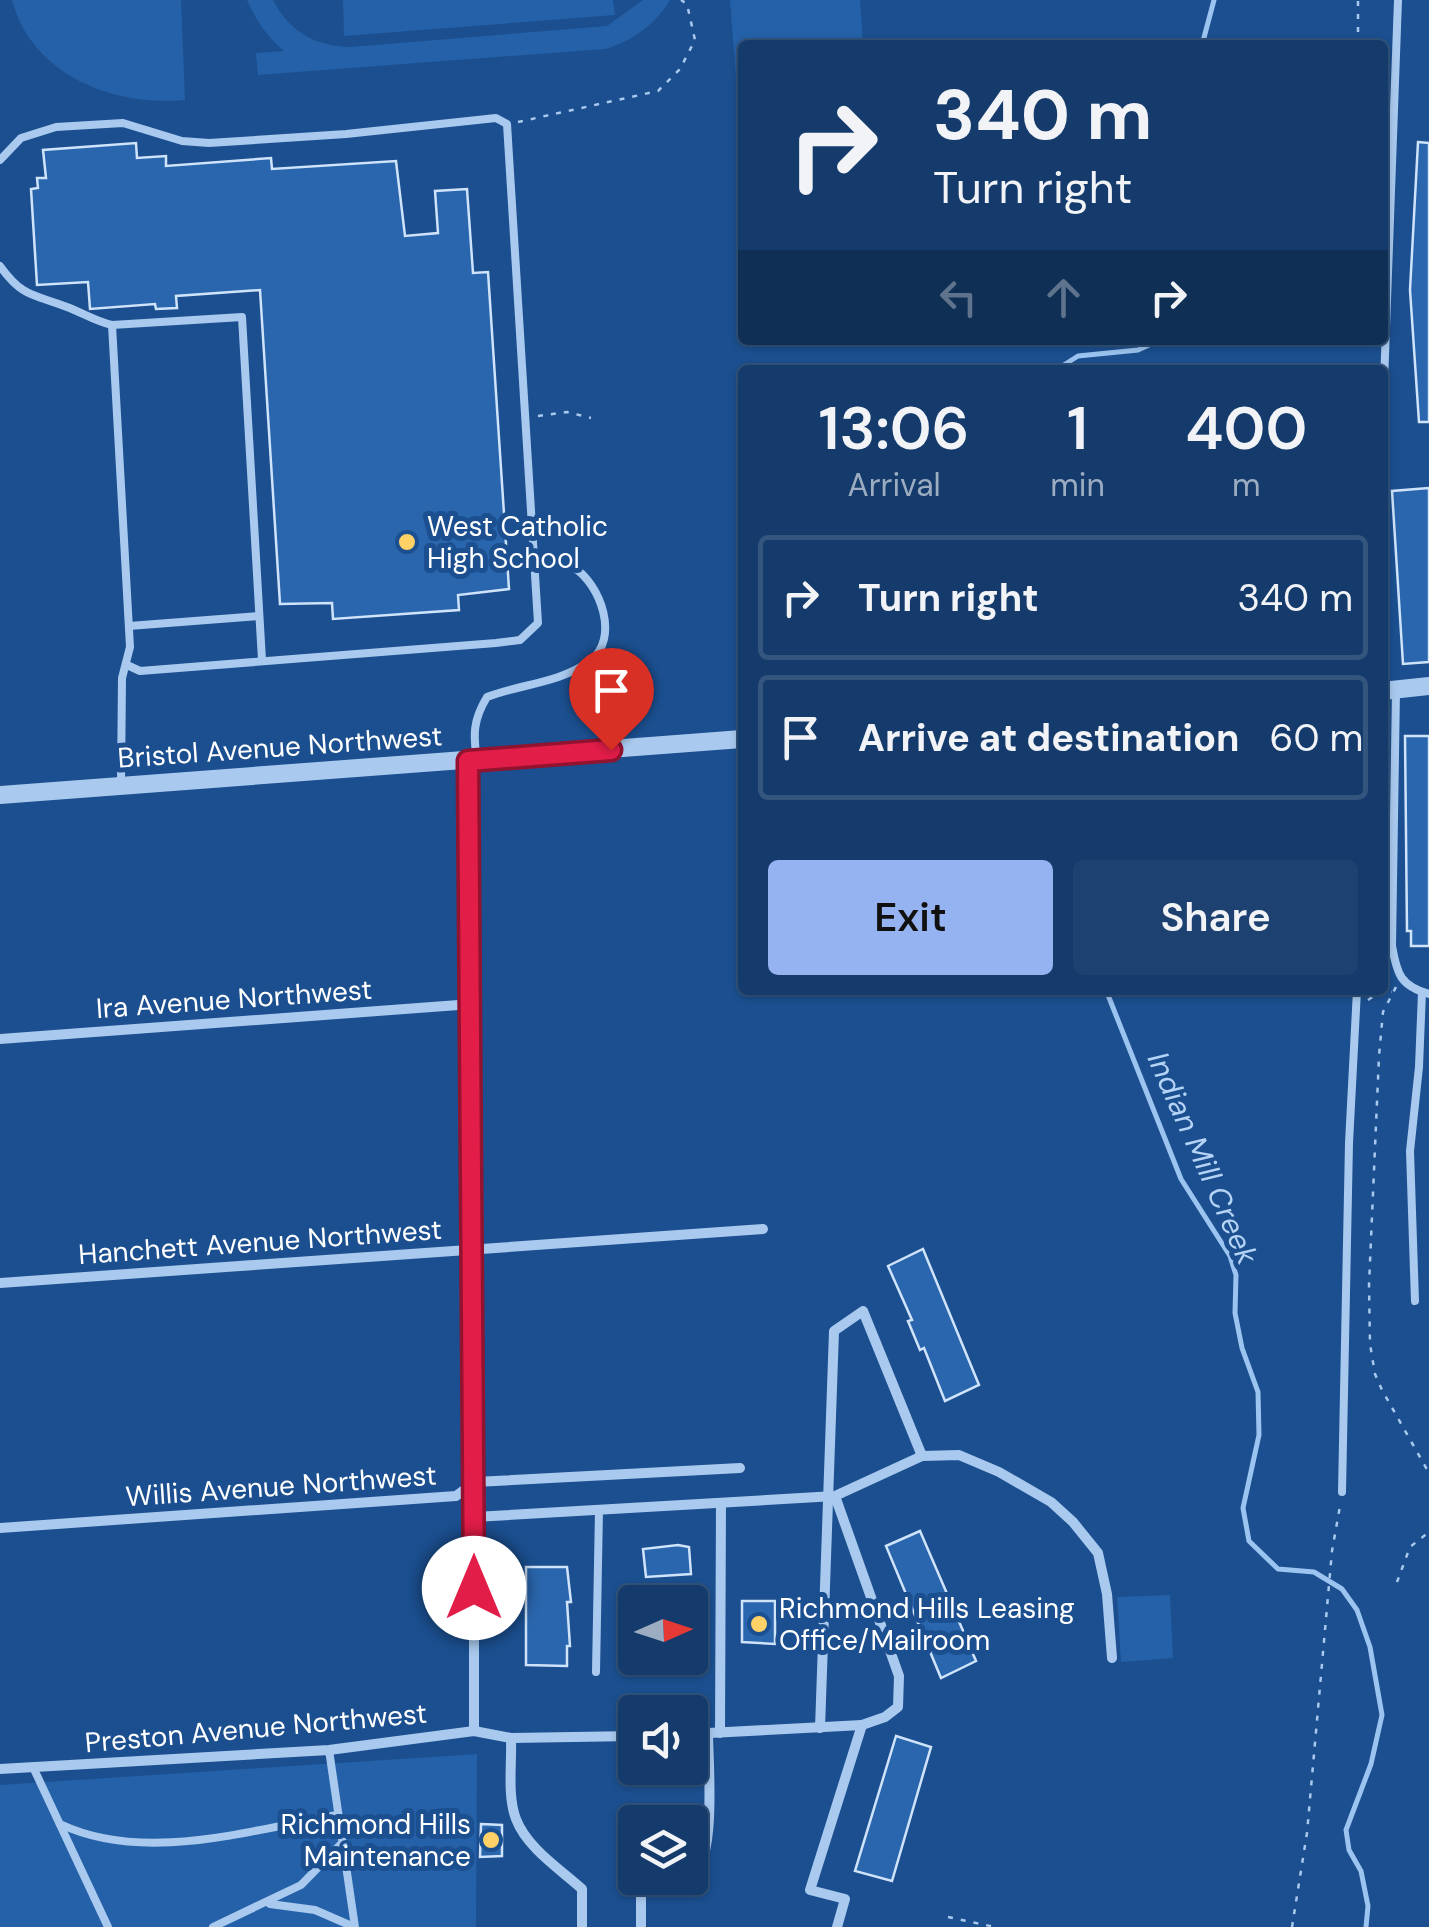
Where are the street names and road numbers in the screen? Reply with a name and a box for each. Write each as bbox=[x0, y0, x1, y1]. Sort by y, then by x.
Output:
street label: Bristol Avenue Northwest bbox=[116, 717, 444, 777]
street label: Ira Avenue Northwest bbox=[95, 971, 373, 1027]
street label: Hanchett Avenue Northwest bbox=[77, 1211, 443, 1273]
street label: Willis Avenue Northwest bbox=[124, 1457, 438, 1515]
street label: Preston Avenue Northwest bbox=[83, 1695, 429, 1761]

